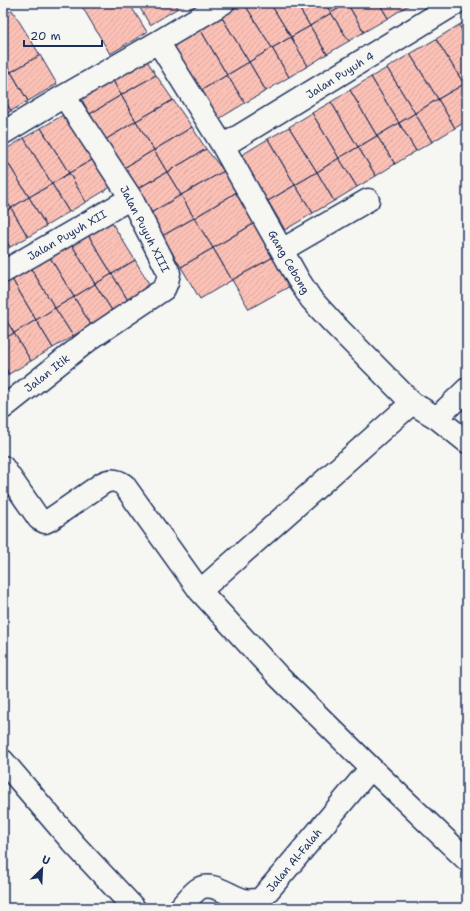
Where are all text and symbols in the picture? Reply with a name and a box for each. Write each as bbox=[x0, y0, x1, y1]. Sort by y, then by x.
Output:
scale bar bbox=[24, 22, 102, 48]
text: 20 m bbox=[30, 28, 61, 44]
street label: Jalan Puyuh 4 bbox=[303, 48, 377, 102]
street label: Jalan Puyuh XIII bbox=[116, 183, 173, 275]
street label: Jalan Puyuh XII bbox=[25, 207, 110, 264]
street label: Gang Cebong bbox=[264, 228, 313, 297]
street label: Jalan Itik bbox=[22, 351, 73, 396]
street label: Jalan Al-Falah bbox=[263, 825, 325, 895]
north arrow bbox=[22, 849, 62, 889]
text: U bbox=[39, 852, 52, 869]

